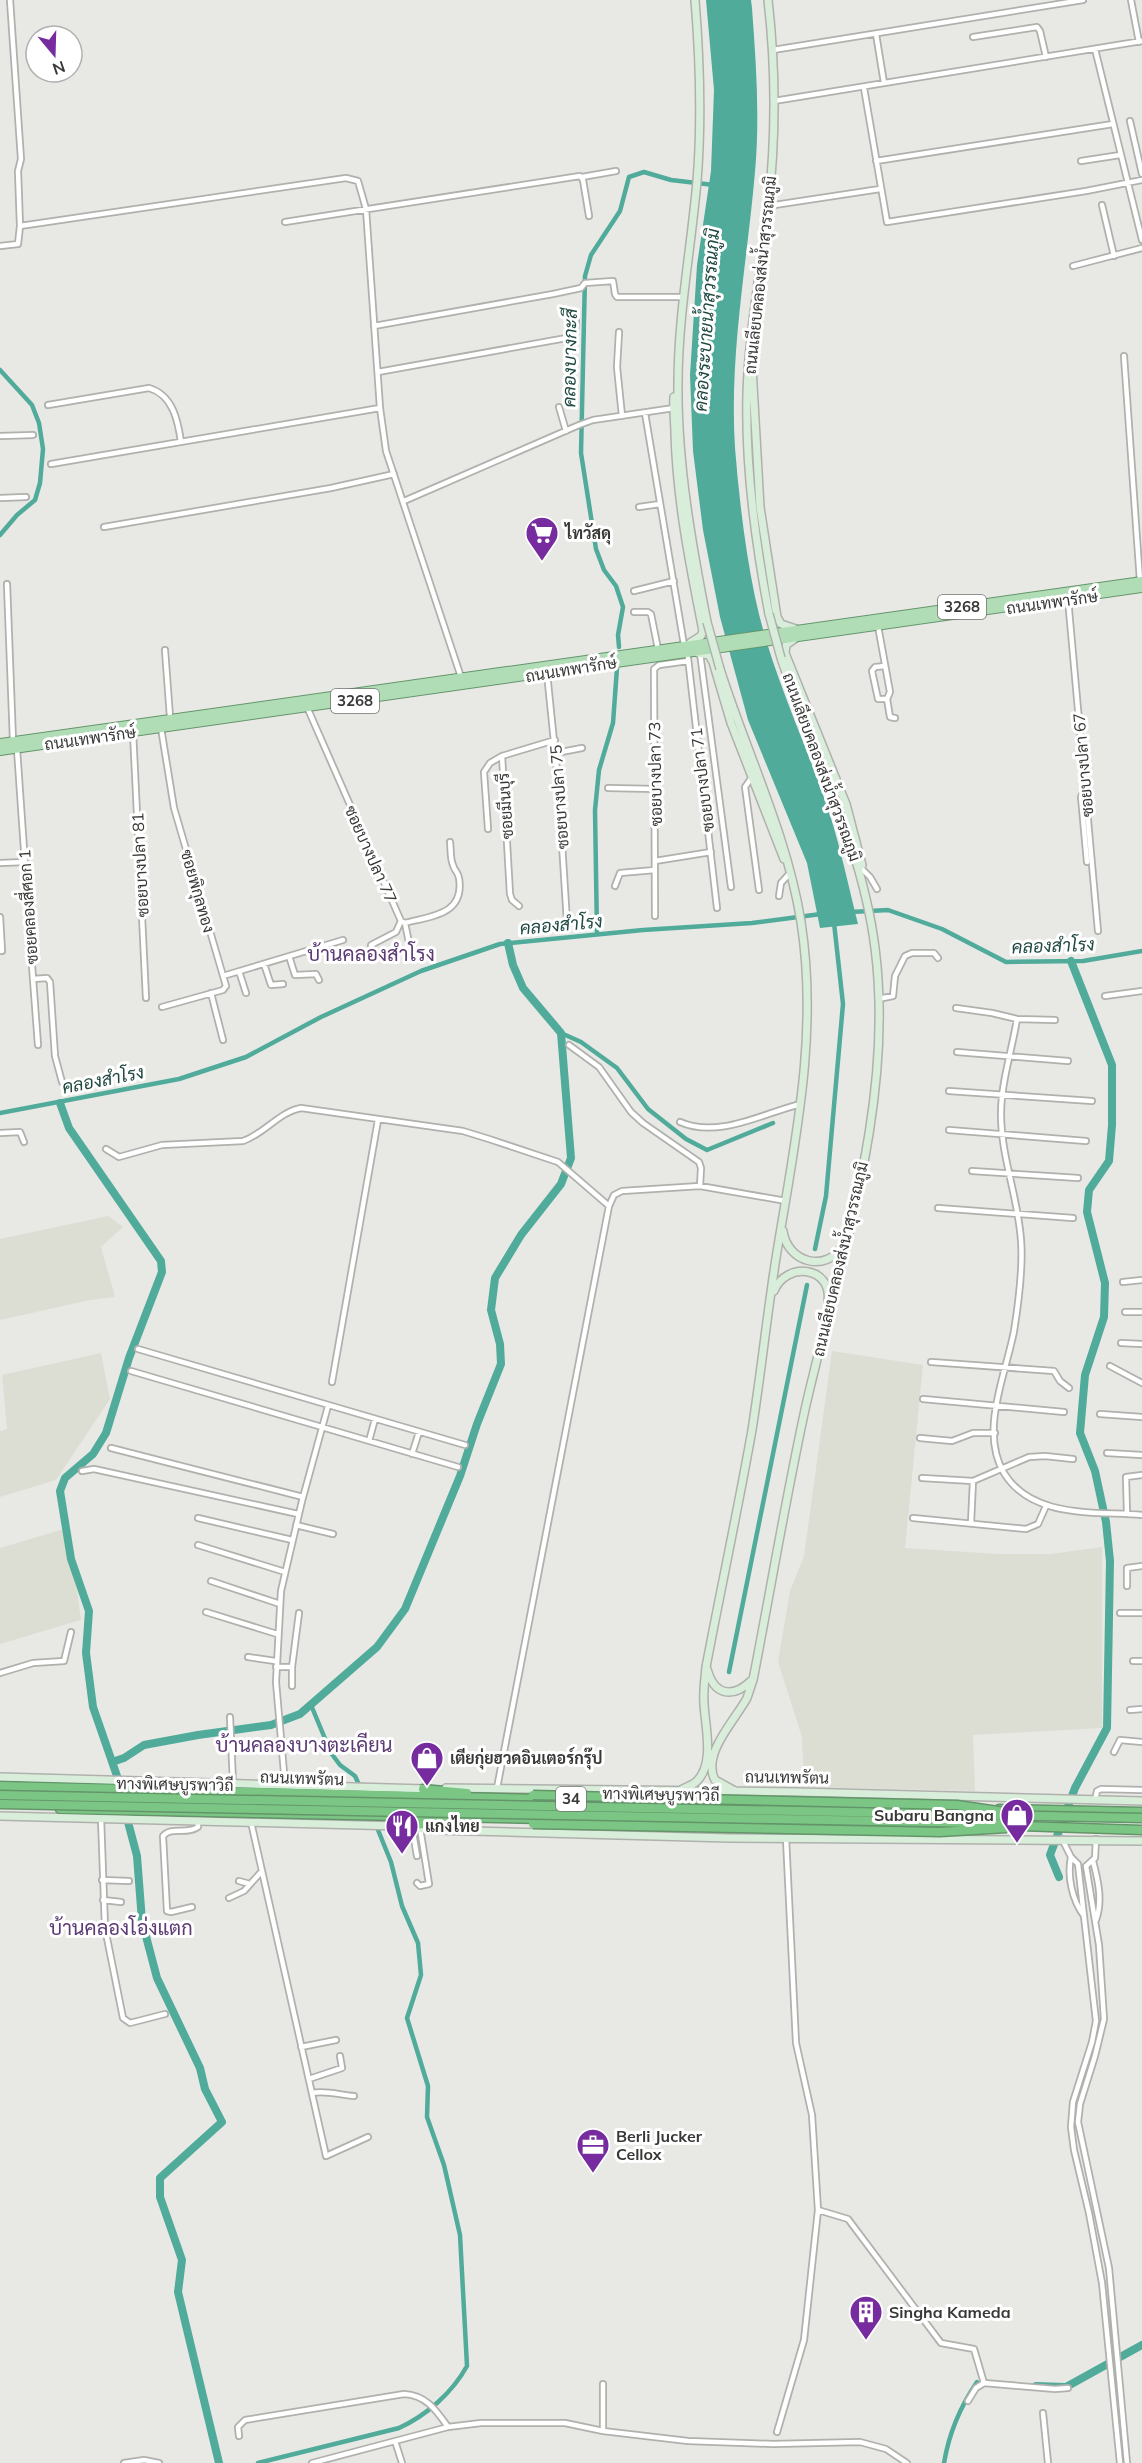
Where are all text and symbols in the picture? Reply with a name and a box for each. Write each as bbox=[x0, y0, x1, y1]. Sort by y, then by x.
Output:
north arrow bbox=[24, 24, 84, 84]
text: N bbox=[50, 57, 68, 80]
street label: ถนนเลียบคลองส่งน้ำสุวรรณภูมิ bbox=[736, 174, 782, 375]
water label: คลองระบายน้ำสุวรรณภูมิ bbox=[685, 226, 726, 412]
water label: คลองบางกะสี bbox=[556, 307, 582, 408]
supermarket icon: ไทวัสดุ bbox=[524, 515, 560, 562]
place label: ไทวัสดุ bbox=[563, 522, 611, 545]
street label: ถนนเทพารักษ์ bbox=[1005, 584, 1099, 618]
road number: 3268 bbox=[938, 595, 986, 619]
street label: ถนนเทพารักษ์ bbox=[524, 650, 618, 686]
street label: ถนนเลียบคลองส่งน้ำสุวรรณภูมิ bbox=[777, 669, 869, 865]
road number: 3268 bbox=[331, 689, 379, 713]
street label: ซอยบางปลา 67 bbox=[1068, 712, 1098, 818]
street label: ถนนเทพารักษ์ bbox=[43, 720, 137, 754]
street label: ซอยบางปลา 73 bbox=[644, 722, 666, 826]
street label: ซอยบางปลา 71 bbox=[686, 727, 718, 833]
street label: ซอยบางปลา 75 bbox=[545, 744, 573, 850]
street label: ซอยมีนบุรี bbox=[492, 772, 519, 840]
street label: ซอยบางปลา 77 bbox=[341, 802, 401, 906]
street label: ซอยบางปลา 81 bbox=[127, 812, 153, 918]
street label: ซอยพิกุลทอง bbox=[175, 847, 219, 935]
street label: ซอยคลองสี่ศอก 1 bbox=[10, 849, 42, 965]
water label: คลองสำโรง bbox=[519, 908, 603, 940]
water label: คลองสำโรง bbox=[1011, 932, 1095, 958]
district label: บ้านคลองสำโรง bbox=[307, 941, 435, 966]
water label: คลองสำโรง bbox=[60, 1059, 146, 1099]
street label: ถนนเลียบคลองส่งน้ำสุวรรณภูมิ bbox=[804, 1159, 874, 1359]
district label: บ้านคลองบางตะเคียน bbox=[216, 1732, 392, 1757]
shop icon: เตียกุ่ยฮวดอินเตอร์กรุ๊ป bbox=[409, 1740, 445, 1787]
place label: เตียกุ่ยฮวดอินเตอร์กรุ๊ป bbox=[450, 1747, 602, 1770]
street label: ถนนเทพรัตน bbox=[745, 1766, 829, 1788]
street label: ถนนเทพรัตน bbox=[260, 1767, 344, 1789]
street label: ทางพิเศษบูรพาวิถี bbox=[116, 1772, 234, 1797]
street label: ทางพิเศษบูรพาวิถี bbox=[602, 1782, 720, 1807]
road number: 34 bbox=[556, 1787, 586, 1811]
shop icon: Subaru Bangna bbox=[999, 1797, 1035, 1844]
place label: Subaru Bangna bbox=[874, 1805, 994, 1825]
restaurant icon: แกงไทย bbox=[384, 1808, 420, 1855]
place label: แกงไทย bbox=[425, 1815, 480, 1836]
district label: บ้านคลองโอ่งแตก bbox=[49, 1915, 193, 1940]
place label: Berli Jucker Cellox bbox=[616, 2126, 703, 2164]
office icon: Berli Jucker Cellox bbox=[575, 2127, 611, 2174]
building icon: Singha Kameda bbox=[848, 2294, 884, 2341]
place label: Singha Kameda bbox=[889, 2302, 1011, 2322]

